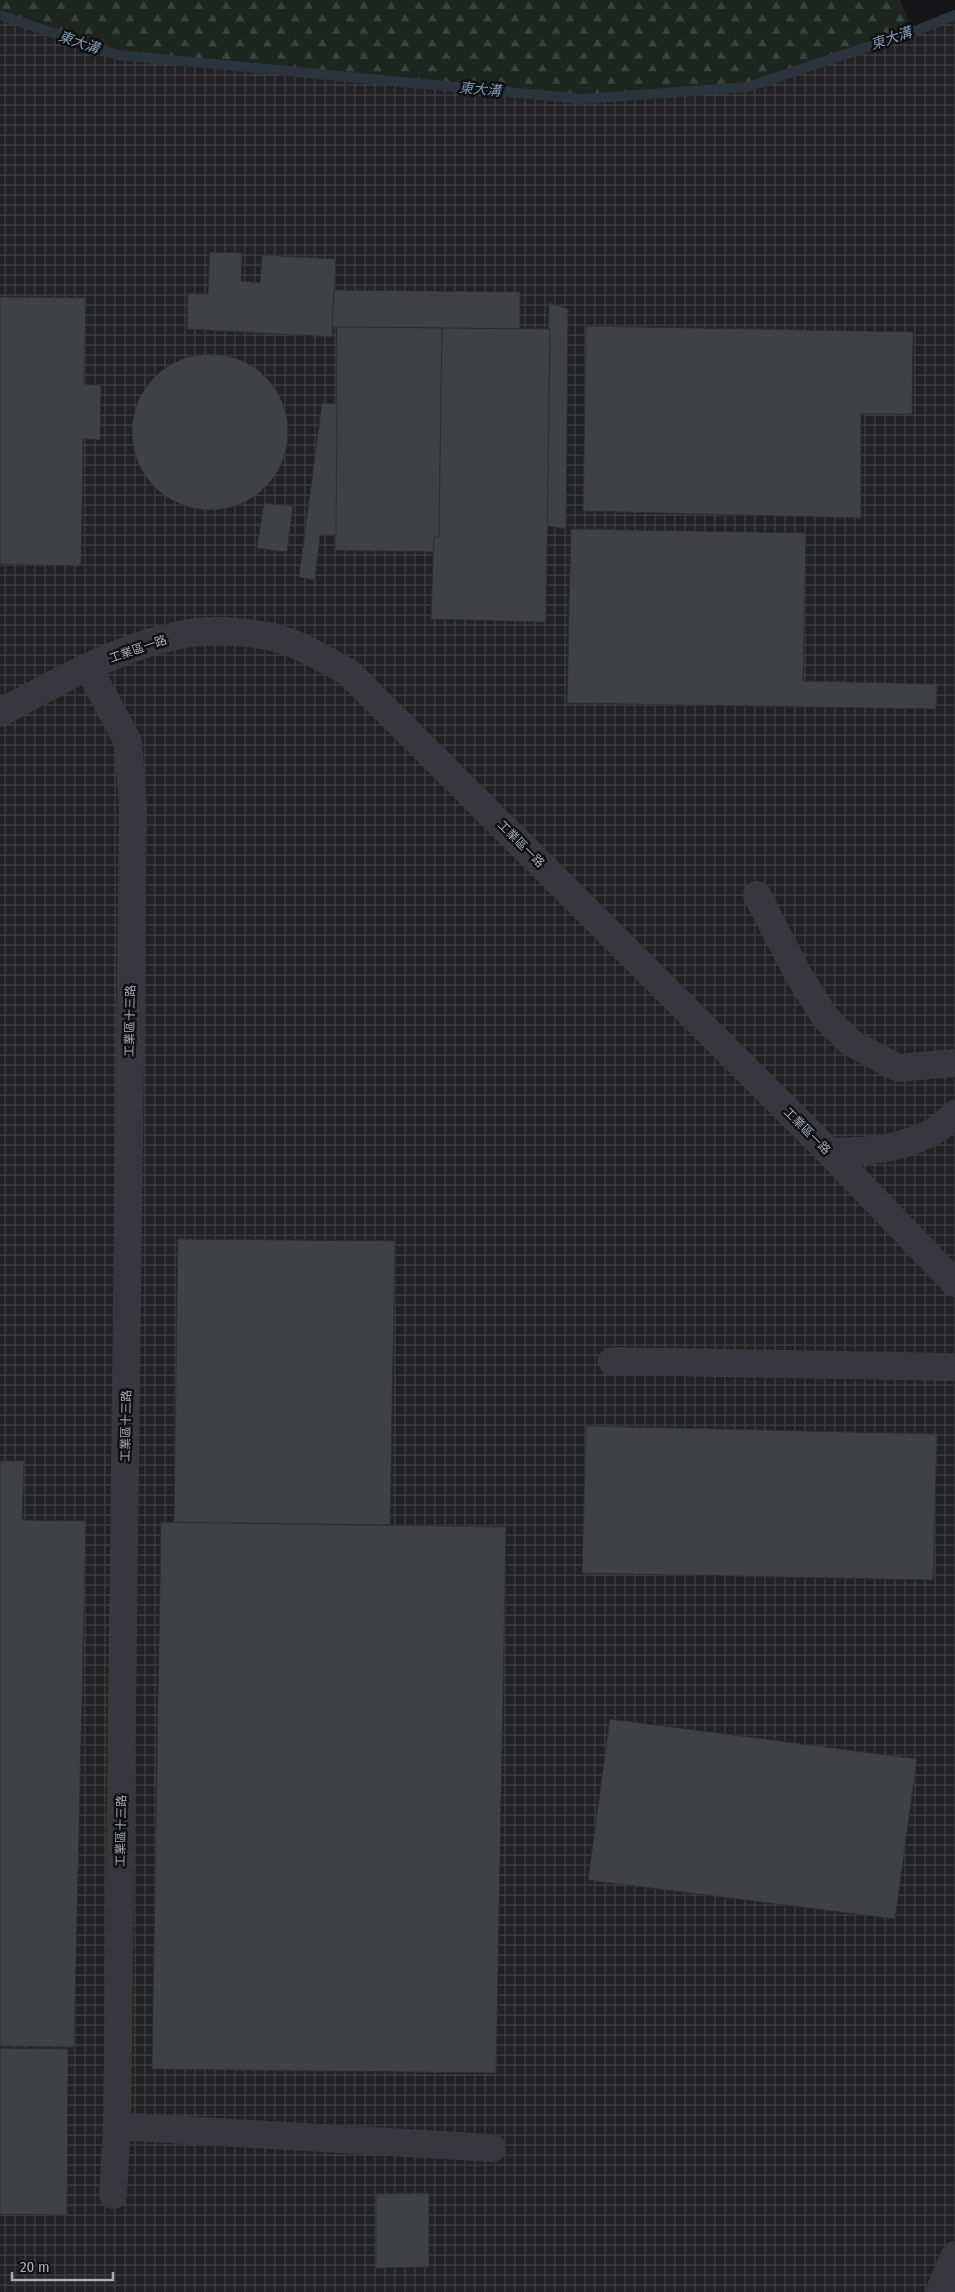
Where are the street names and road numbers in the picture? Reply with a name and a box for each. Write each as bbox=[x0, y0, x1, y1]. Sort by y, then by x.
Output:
street label: 工業區一路 bbox=[107, 633, 169, 665]
street label: 工業區一路 bbox=[495, 818, 547, 870]
street label: 工業區十三路 bbox=[122, 985, 138, 1057]
street label: 工業區一路 bbox=[781, 1105, 833, 1157]
street label: 工業區十三路 bbox=[118, 1390, 134, 1462]
street label: 工業區十三路 bbox=[113, 1795, 129, 1867]

